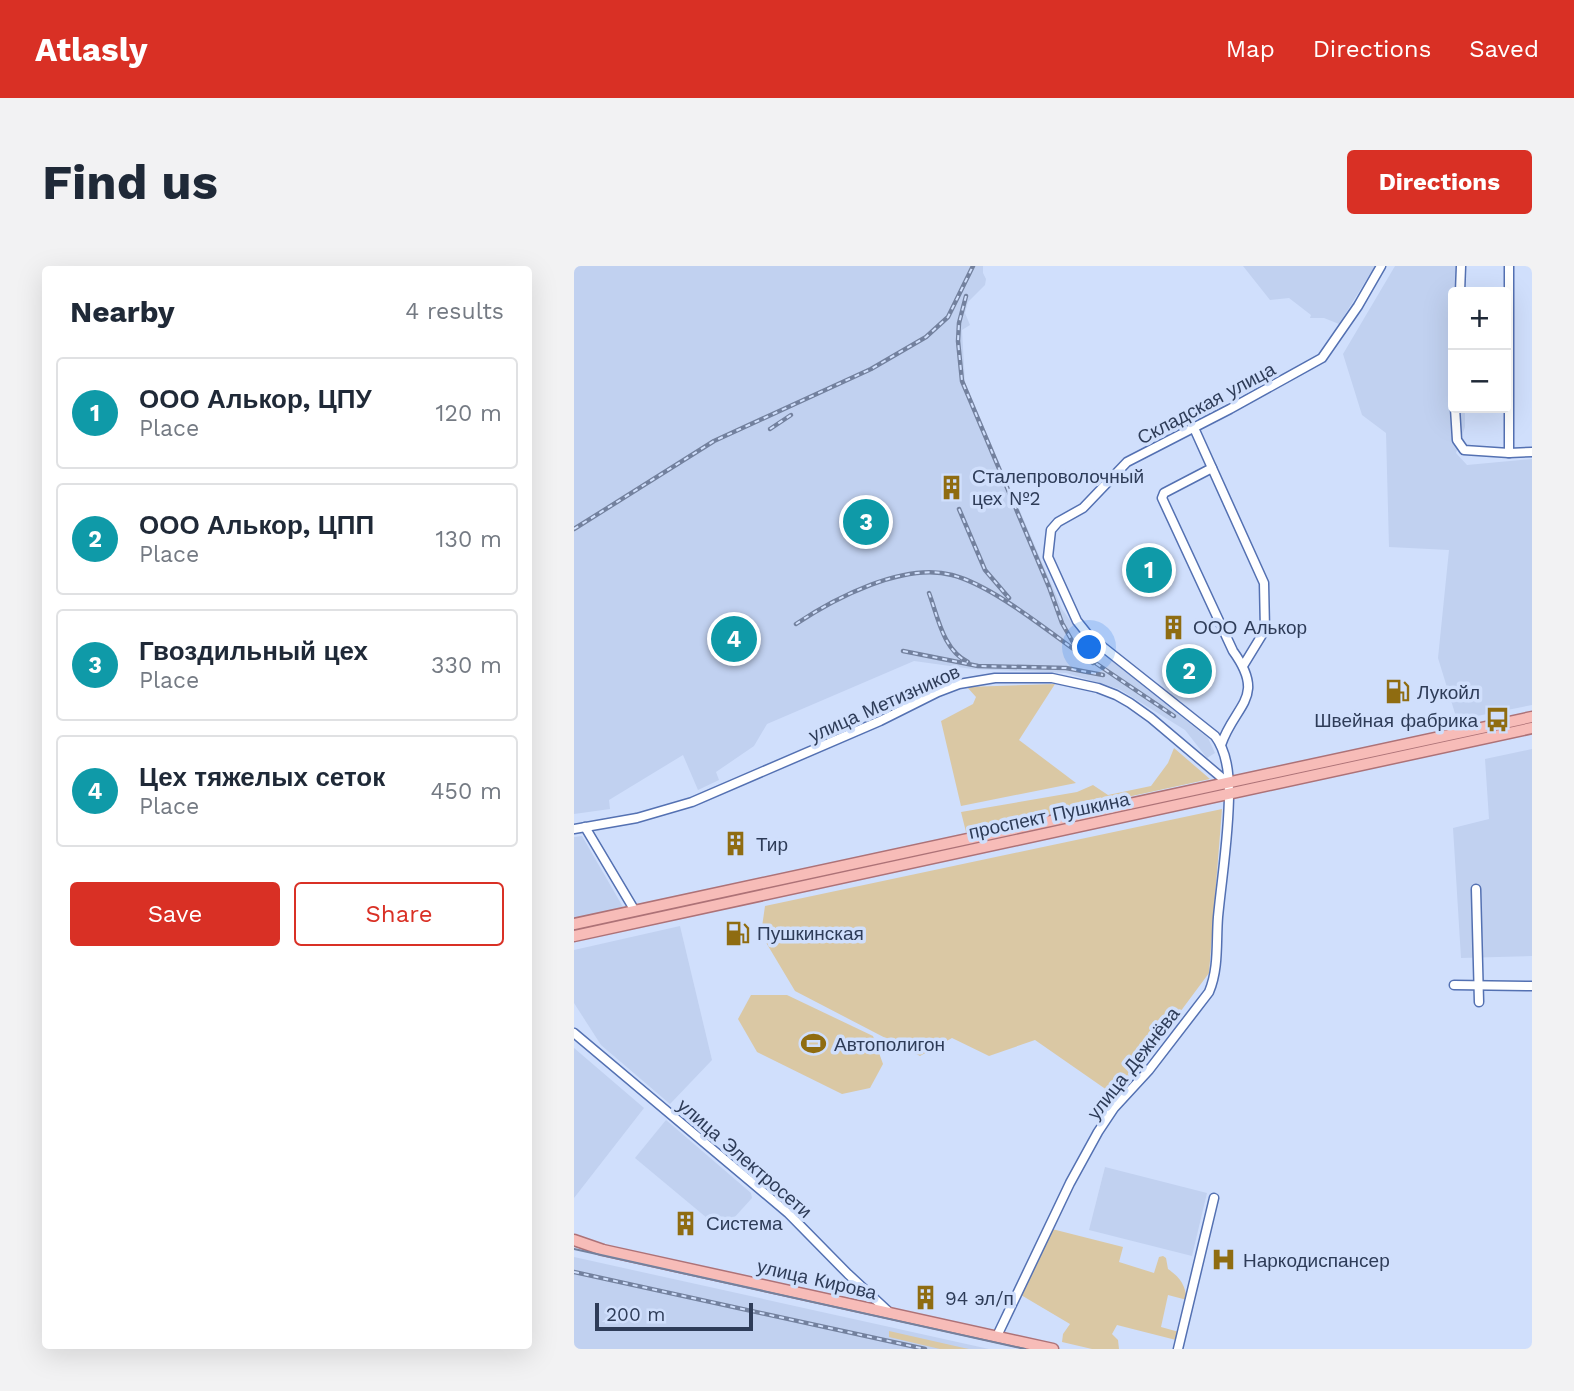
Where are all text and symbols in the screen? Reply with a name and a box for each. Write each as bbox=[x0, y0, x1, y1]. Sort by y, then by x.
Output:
text: Atlasly bbox=[35, 30, 147, 69]
text: Map bbox=[1226, 35, 1275, 63]
text: Directions bbox=[1313, 35, 1431, 63]
text: Saved bbox=[1469, 35, 1539, 63]
button: Directions bbox=[1347, 150, 1532, 214]
text: Find us bbox=[42, 153, 218, 211]
map controls bbox=[1448, 287, 1511, 413]
button: + bbox=[1448, 287, 1511, 350]
text: Nearby bbox=[70, 294, 175, 329]
text: 4 results bbox=[405, 298, 504, 325]
button: − bbox=[1448, 350, 1511, 413]
street label: Складская улица bbox=[1133, 357, 1279, 449]
text: ООО Алькор, ЦПУ bbox=[139, 384, 372, 414]
text: 1 bbox=[90, 400, 100, 427]
text: 120 m bbox=[436, 400, 502, 427]
text: Place bbox=[139, 415, 199, 442]
place label: Сталепроволочный цех №2 bbox=[972, 465, 1144, 510]
building icon: Сталепроволочный цех №2 bbox=[938, 473, 966, 501]
pin: 3 bbox=[843, 496, 889, 548]
text: ООО Алькор, ЦПП bbox=[139, 510, 374, 540]
text: 2 bbox=[88, 526, 102, 553]
text: 130 m bbox=[436, 526, 502, 553]
text: Place bbox=[139, 541, 199, 568]
pin: 1 bbox=[1126, 544, 1172, 596]
pin: 4 bbox=[711, 613, 757, 665]
building icon: ООО Алькор bbox=[1159, 613, 1187, 641]
place label: ООО Алькор bbox=[1193, 616, 1307, 639]
your location bbox=[1072, 630, 1106, 664]
text: Гвоздильный цех bbox=[139, 636, 368, 666]
pin: 2 bbox=[1166, 645, 1212, 697]
text: 3 bbox=[88, 652, 102, 679]
text: 330 m bbox=[431, 652, 502, 679]
street label: улица Метизников bbox=[805, 660, 963, 747]
text: Place bbox=[139, 667, 199, 694]
fuel station icon: Лукойл bbox=[1383, 678, 1411, 706]
place label: Лукойл bbox=[1417, 681, 1480, 704]
bus stop icon: Швейная фабрика bbox=[1484, 706, 1512, 734]
place label: Швейная фабрика bbox=[1314, 709, 1478, 732]
text: Цех тяжелых сеток bbox=[139, 762, 385, 792]
text: 4 bbox=[88, 778, 102, 805]
text: 450 m bbox=[430, 778, 502, 805]
street label: проспект Пушкина bbox=[967, 787, 1132, 844]
text: Place bbox=[139, 793, 199, 820]
building icon: Тир bbox=[722, 830, 750, 858]
place label: Тир bbox=[756, 833, 788, 856]
button: Save bbox=[70, 882, 280, 946]
button: Share bbox=[294, 882, 504, 946]
fuel station icon: Пушкинская bbox=[723, 919, 751, 947]
place label: Пушкинская bbox=[757, 922, 864, 945]
street label: улица Дежнёва bbox=[1082, 1002, 1185, 1124]
sports icon: Автополигон bbox=[800, 1030, 828, 1058]
place label: Автополигон bbox=[834, 1033, 945, 1056]
street label: улица Электросети bbox=[673, 1094, 817, 1223]
building icon: Система bbox=[672, 1209, 700, 1237]
place label: Система bbox=[706, 1212, 783, 1235]
hospital icon: Наркодиспансер bbox=[1209, 1246, 1237, 1274]
place label: Наркодиспансер bbox=[1243, 1249, 1390, 1272]
street label: улица Кирова bbox=[755, 1255, 879, 1305]
building icon: 94 эл/п bbox=[911, 1284, 939, 1312]
place label: 94 эл/п bbox=[945, 1287, 1014, 1310]
scale bar bbox=[595, 1300, 752, 1332]
text: 200 m bbox=[606, 1303, 665, 1326]

